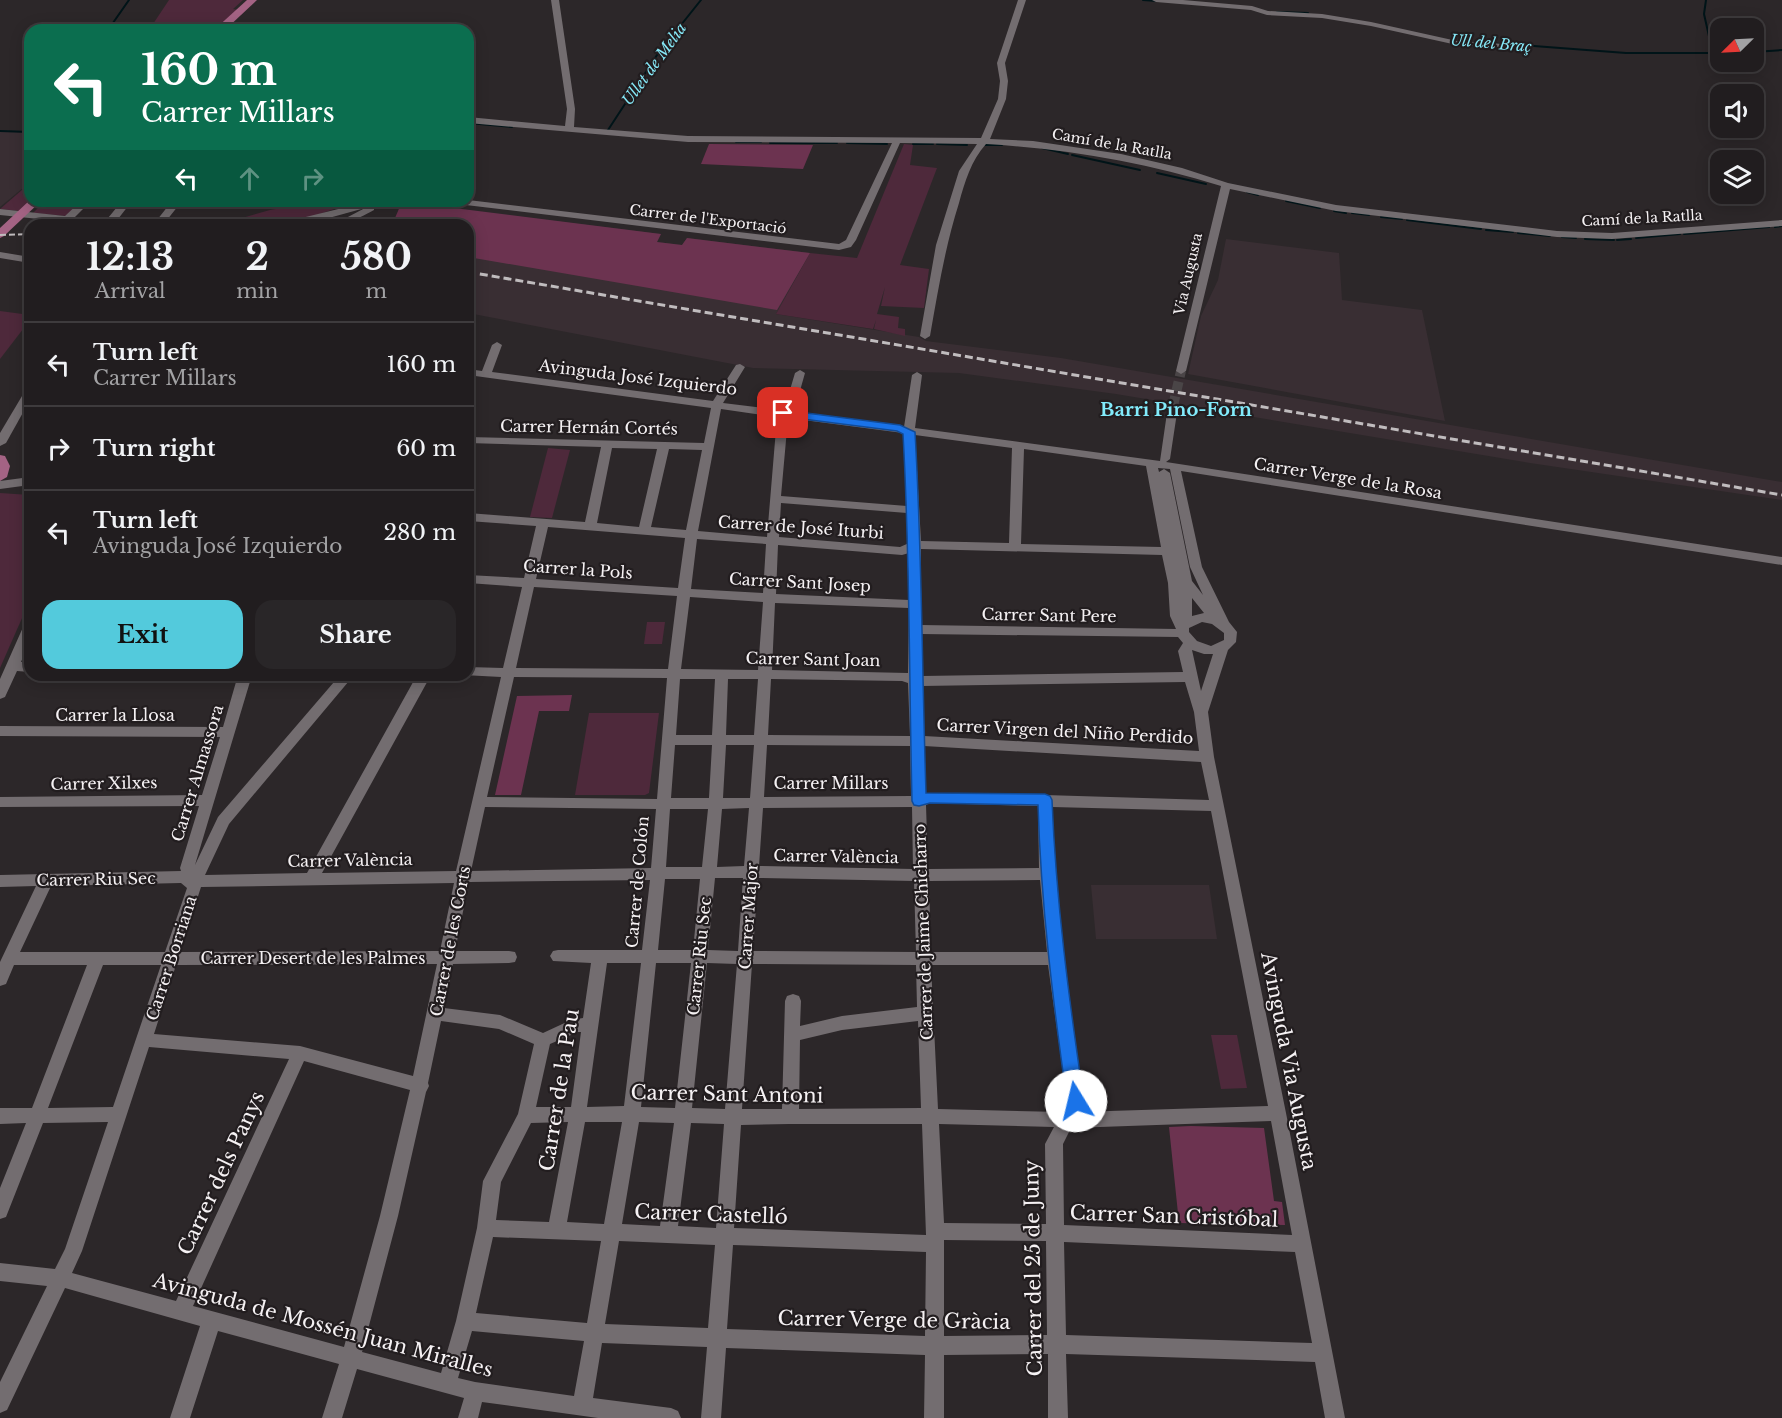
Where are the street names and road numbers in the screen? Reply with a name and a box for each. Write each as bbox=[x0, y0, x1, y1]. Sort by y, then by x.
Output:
street label: Camí de la Ratlla bbox=[1051, 125, 1174, 163]
street label: Carrer de l'Exportació bbox=[628, 200, 788, 238]
street label: Camí de la Ratlla bbox=[1581, 206, 1703, 230]
street label: Via Augusta bbox=[1170, 231, 1206, 318]
street label: Avinguda José Izquierdo bbox=[537, 355, 738, 399]
street label: Carrer Hernán Cortés bbox=[500, 415, 678, 439]
street label: Carrer Verge de la Rosa bbox=[1252, 453, 1444, 503]
street label: Carrer de José Iturbi bbox=[717, 511, 885, 543]
street label: Carrer la Pols bbox=[523, 555, 633, 583]
street label: Carrer Sant Josep bbox=[728, 568, 872, 596]
street label: Carrer Sant Pere bbox=[981, 604, 1117, 626]
street label: Carrer Sant Joan bbox=[745, 648, 881, 670]
street label: Carrer Almassora bbox=[167, 702, 227, 844]
street label: Carrer la Llosa bbox=[55, 705, 175, 725]
street label: Carrer Virgen del Niño Perdido bbox=[936, 714, 1194, 748]
street label: Carrer Xilxes bbox=[50, 772, 158, 794]
street label: Carrer Millars bbox=[774, 773, 888, 793]
street label: Carrer de Colón bbox=[621, 815, 653, 949]
street label: Carrer de Jaime Chicharro bbox=[909, 823, 937, 1041]
street label: Carrer València bbox=[773, 845, 899, 867]
street label: Carrer València bbox=[287, 849, 413, 871]
street label: Carrer Major bbox=[734, 862, 762, 970]
street label: Carrer de les Corts bbox=[426, 864, 474, 1018]
street label: Carrer Riu Sec bbox=[36, 868, 156, 890]
street label: Carrer Borriana bbox=[141, 893, 201, 1023]
street label: Carrer Riu Sec bbox=[683, 895, 715, 1016]
street label: Carrer Desert de les Palmes bbox=[200, 948, 426, 968]
street label: Avinguda Via Augusta bbox=[1256, 949, 1322, 1173]
street label: Carrer de la Pau bbox=[534, 1007, 584, 1173]
street label: Carrer Sant Antoni bbox=[630, 1080, 824, 1108]
street label: Carrer dels Panys bbox=[173, 1087, 269, 1259]
street label: Carrer del 25 de Juny bbox=[1019, 1159, 1047, 1376]
street label: Carrer Castelló bbox=[634, 1199, 788, 1229]
street label: Carrer San Cristóbal bbox=[1069, 1200, 1279, 1232]
street label: Avinguda de Mossén Juan Miralles bbox=[149, 1268, 496, 1382]
street label: Carrer Verge de Gràcia bbox=[777, 1306, 1012, 1334]

